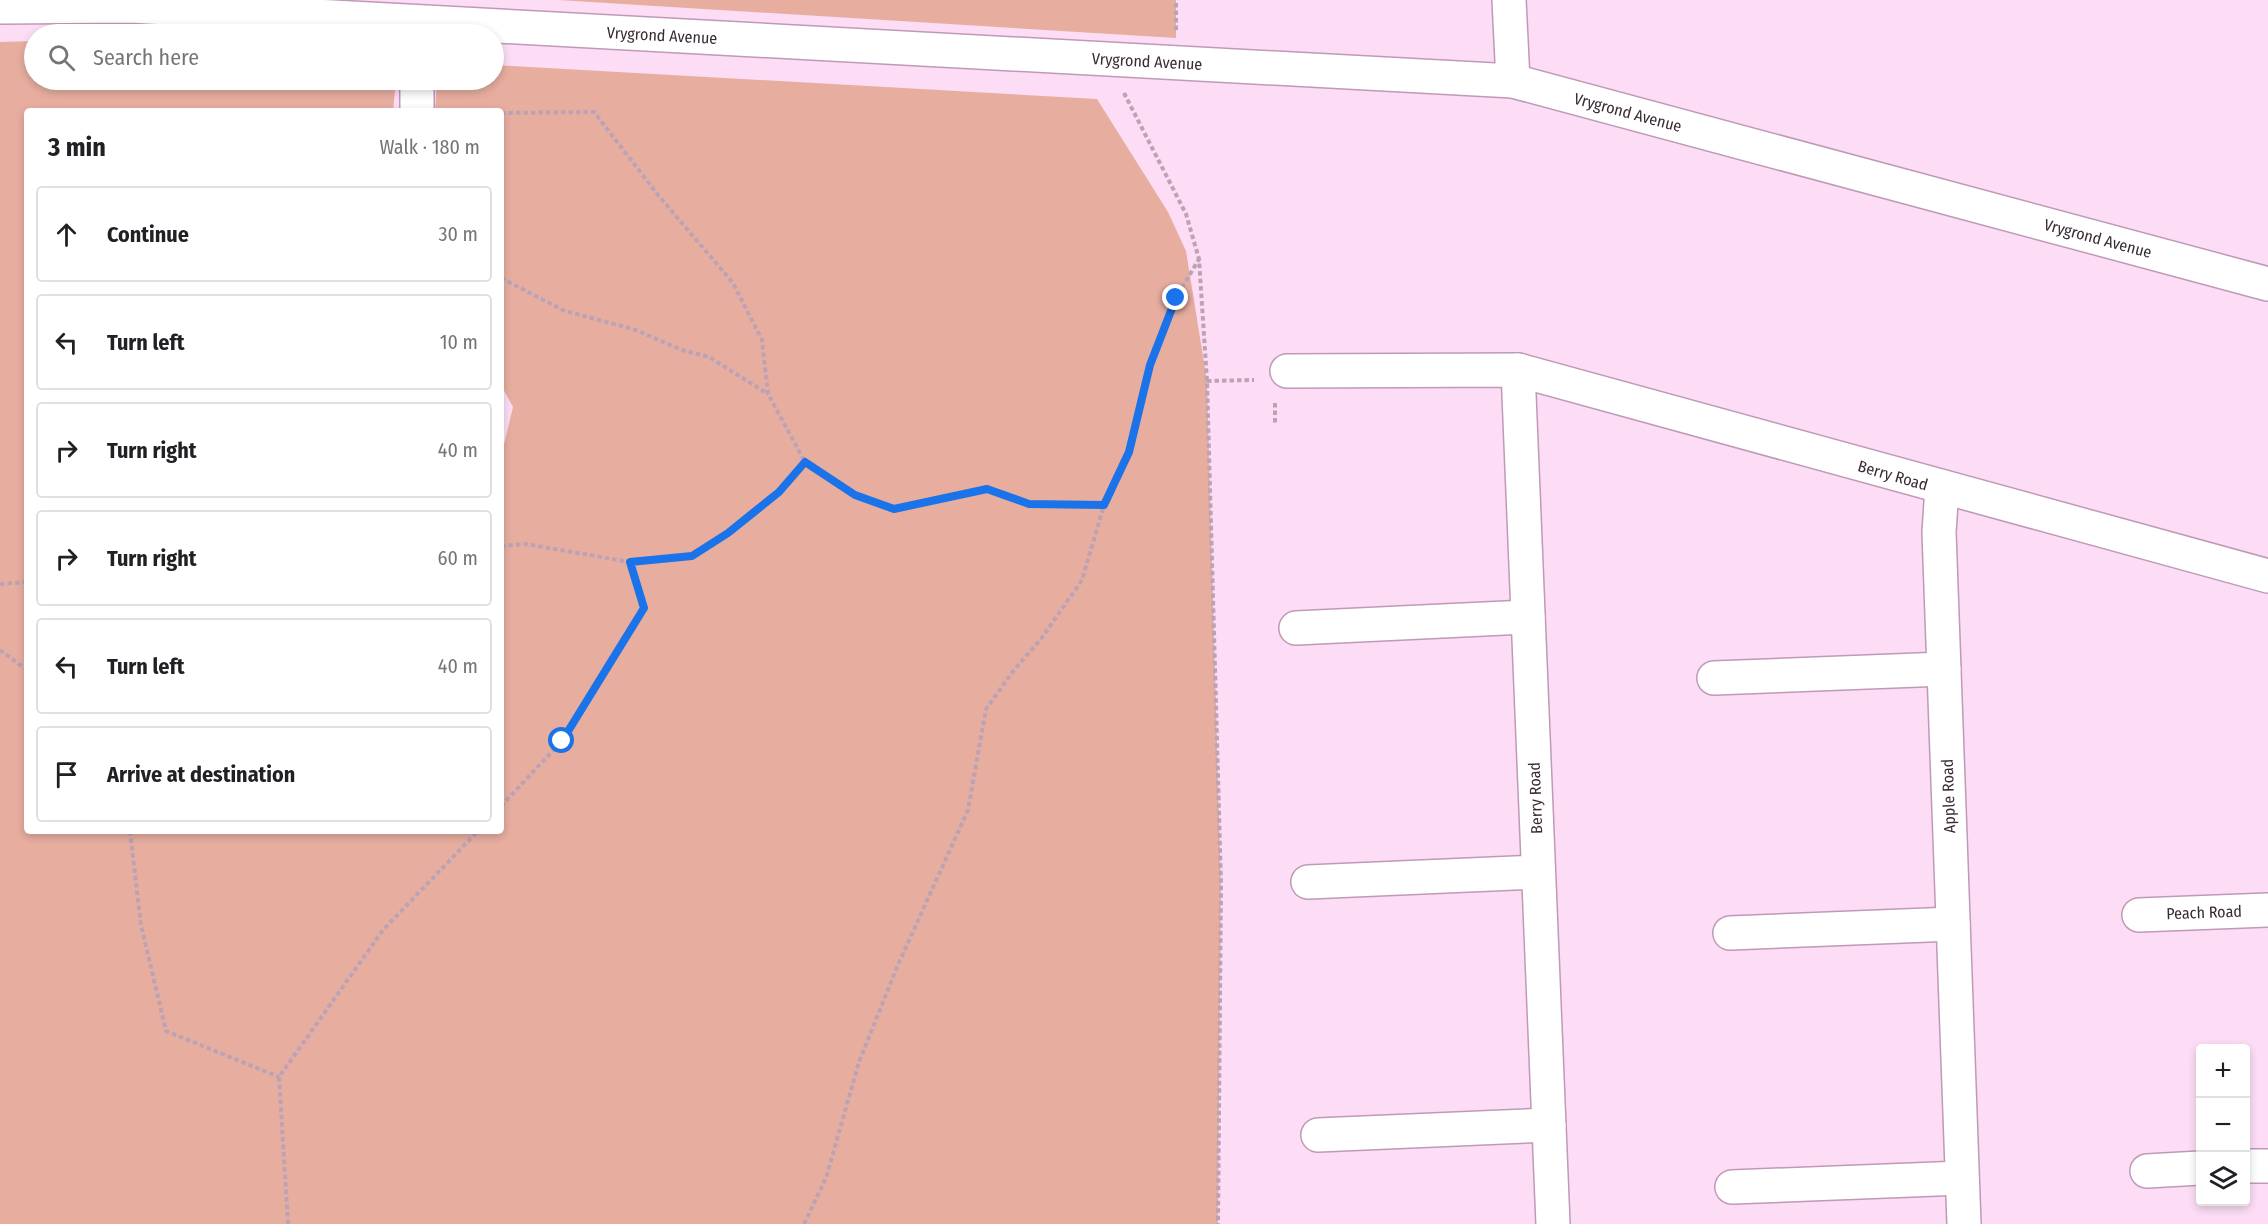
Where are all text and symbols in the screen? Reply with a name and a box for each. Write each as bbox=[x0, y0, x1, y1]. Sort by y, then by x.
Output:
street label: Vrygrond Avenue bbox=[606, 23, 718, 48]
search box bbox=[24, 24, 504, 90]
icon: search bbox=[45, 41, 78, 74]
text: Search here bbox=[93, 44, 199, 71]
street label: Vrygrond Avenue bbox=[1091, 49, 1203, 74]
street label: Vrygrond Avenue bbox=[1572, 89, 1684, 136]
text: 3 min bbox=[48, 132, 106, 163]
text: Walk · 180 m bbox=[379, 135, 480, 159]
street label: Vrygrond Avenue bbox=[2042, 215, 2154, 262]
icon: ahead bbox=[50, 218, 83, 251]
text: Continue bbox=[107, 221, 189, 248]
text: 30 m bbox=[438, 222, 478, 246]
route end bbox=[1162, 284, 1188, 310]
icon: left bbox=[50, 326, 83, 359]
text: Turn left bbox=[107, 329, 185, 356]
text: 10 m bbox=[440, 330, 478, 354]
icon: right bbox=[50, 434, 83, 467]
text: Turn right bbox=[107, 437, 196, 464]
text: 40 m bbox=[438, 438, 478, 462]
street label: Berry Road bbox=[1856, 456, 1930, 495]
icon: right bbox=[50, 542, 83, 575]
text: Turn right bbox=[107, 545, 196, 572]
text: 60 m bbox=[438, 546, 478, 570]
icon: left bbox=[50, 650, 83, 683]
text: Turn left bbox=[107, 653, 185, 680]
text: 40 m bbox=[438, 654, 478, 678]
route start bbox=[548, 727, 574, 753]
icon: arrive bbox=[50, 758, 83, 791]
street label: Apple Road bbox=[1938, 758, 1959, 834]
text: Arrive at destination bbox=[107, 761, 295, 788]
street label: Berry Road bbox=[1525, 762, 1546, 834]
street label: Peach Road bbox=[2166, 902, 2242, 923]
map controls bbox=[2196, 1044, 2250, 1206]
button: + bbox=[2196, 1044, 2250, 1098]
button: − bbox=[2196, 1098, 2250, 1152]
button: layers bbox=[2196, 1152, 2250, 1206]

